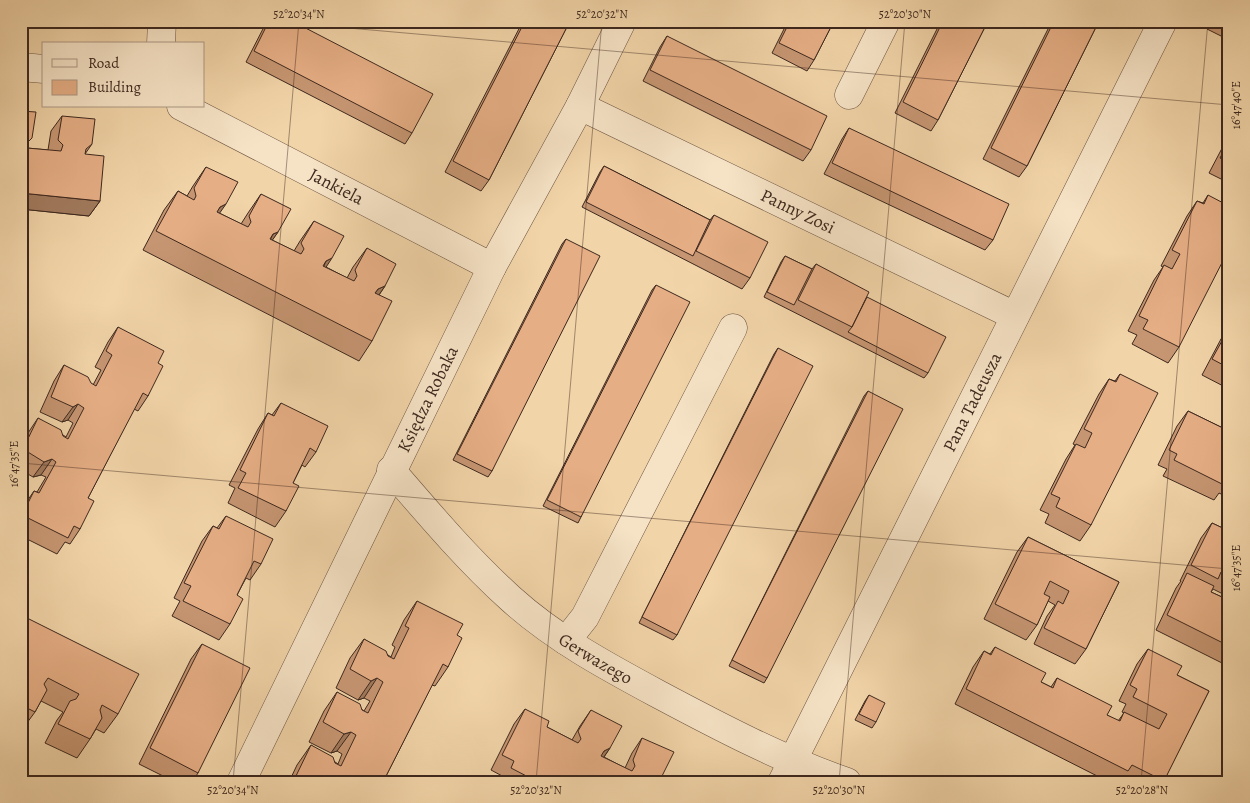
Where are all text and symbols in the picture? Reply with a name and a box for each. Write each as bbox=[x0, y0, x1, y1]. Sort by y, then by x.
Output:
text: 52°20'34"N bbox=[273, 6, 325, 22]
text: 52°20'32"N bbox=[576, 6, 628, 22]
text: 52°20'30"N bbox=[879, 6, 932, 22]
legend bbox=[42, 42, 205, 108]
text: Road bbox=[88, 53, 120, 73]
text: Building bbox=[88, 77, 141, 97]
text: 16°47'40"E bbox=[1228, 81, 1244, 129]
street label: Jankiela bbox=[305, 162, 368, 211]
street label: Panny Zosi bbox=[757, 183, 839, 239]
street label: Księdza Robaka bbox=[392, 341, 464, 456]
street label: Pana Tadeusza bbox=[937, 348, 1008, 456]
text: 16°47'35"E bbox=[6, 441, 22, 487]
text: 16°47'35"E bbox=[1228, 545, 1244, 591]
street label: Gerwazego bbox=[554, 627, 637, 690]
text: 52°20'34"N bbox=[207, 782, 259, 798]
text: 52°20'32"N bbox=[510, 782, 562, 798]
text: 52°20'30"N bbox=[813, 782, 866, 798]
text: 52°20'28"N bbox=[1116, 782, 1169, 798]

